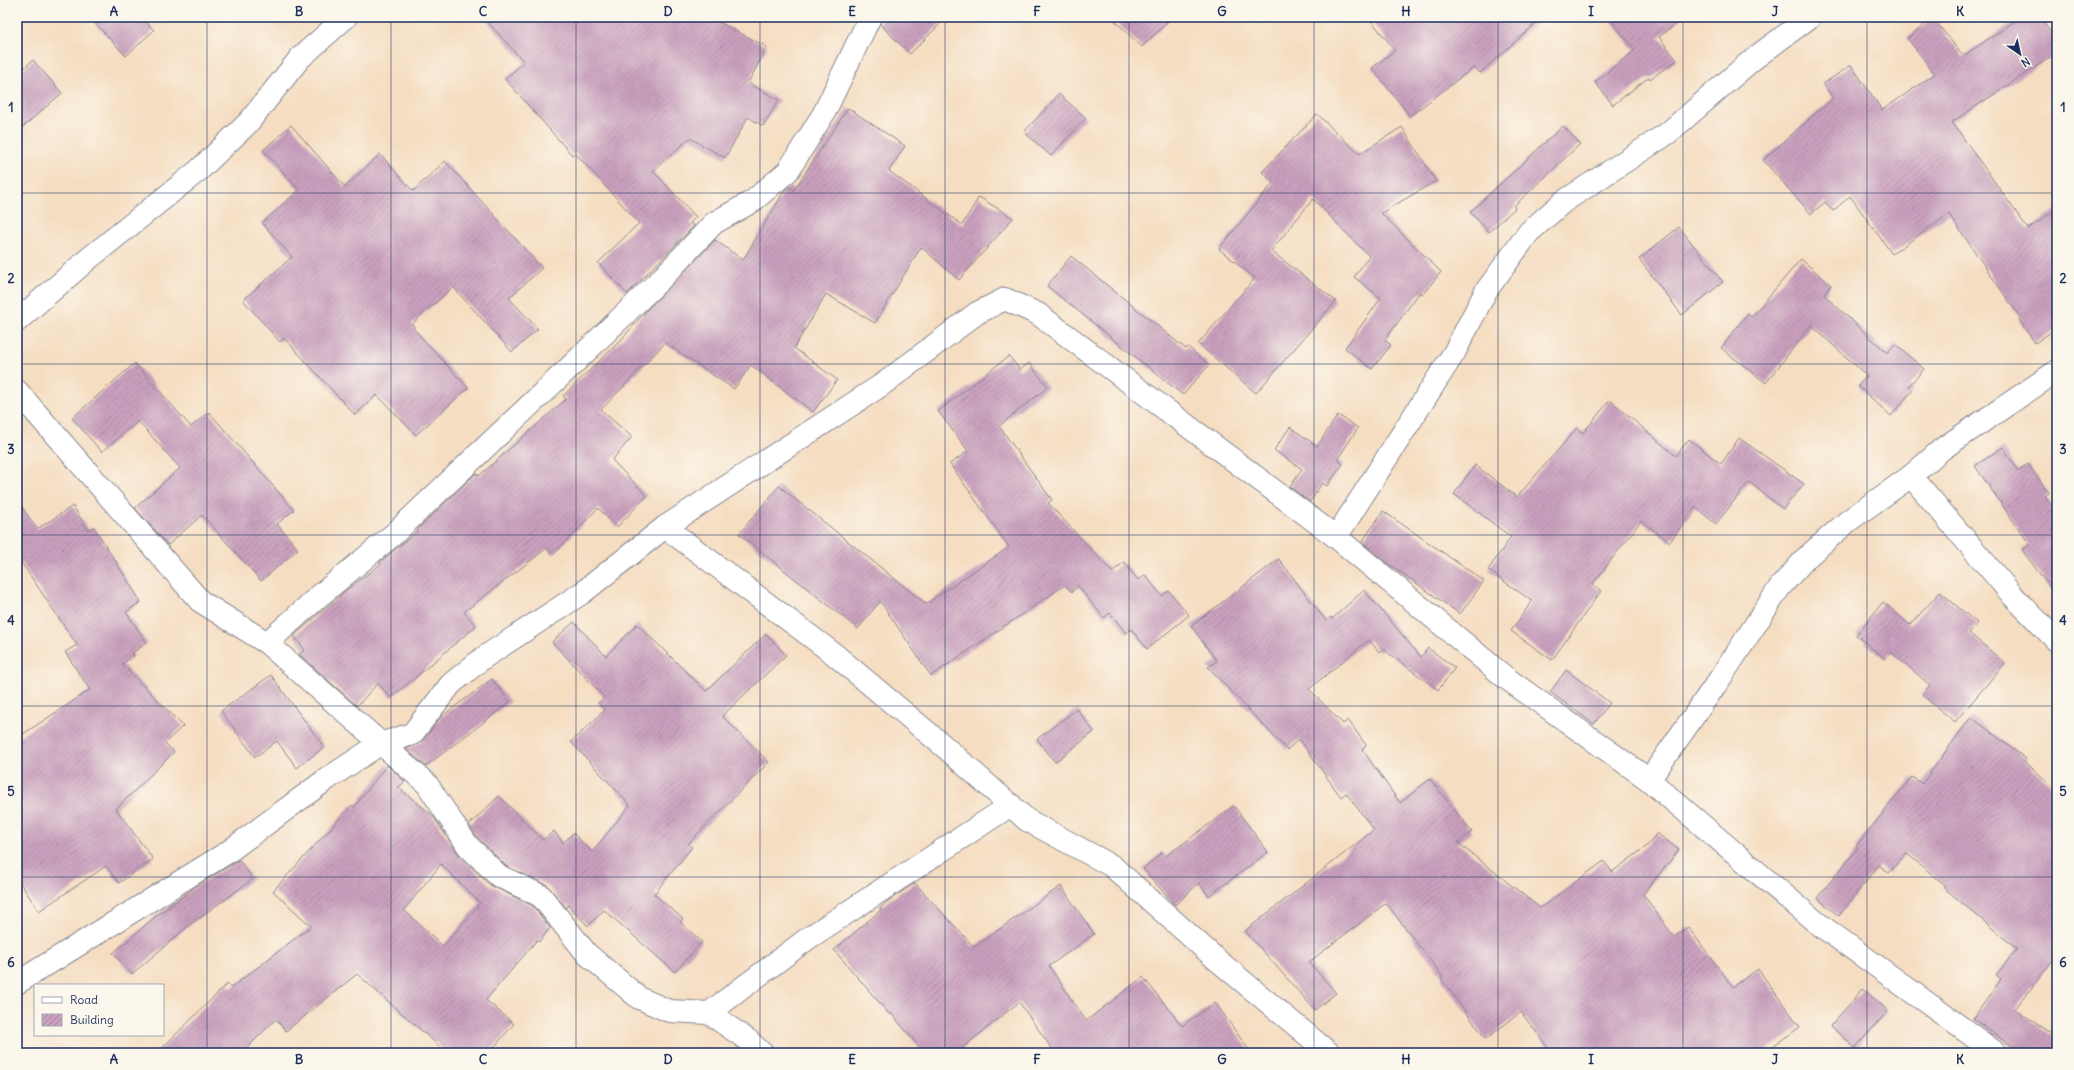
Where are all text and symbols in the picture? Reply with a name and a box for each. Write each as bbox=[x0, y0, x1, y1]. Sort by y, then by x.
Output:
text: A bbox=[110, 3, 119, 20]
text: B bbox=[295, 3, 304, 20]
text: C bbox=[479, 3, 488, 20]
text: D bbox=[663, 3, 673, 20]
text: E bbox=[848, 3, 856, 20]
text: F bbox=[1033, 3, 1041, 20]
text: G bbox=[1217, 3, 1227, 20]
text: H bbox=[1401, 3, 1411, 20]
text: I bbox=[1588, 3, 1594, 20]
text: J bbox=[1772, 3, 1779, 20]
text: K bbox=[1956, 3, 1965, 20]
north arrow bbox=[2000, 34, 2040, 74]
text: N bbox=[2019, 54, 2033, 70]
text: 1 bbox=[8, 99, 14, 116]
text: 1 bbox=[2060, 99, 2066, 116]
text: 2 bbox=[7, 270, 15, 287]
text: 2 bbox=[2059, 270, 2067, 287]
text: 3 bbox=[7, 441, 15, 458]
text: 3 bbox=[2059, 441, 2067, 458]
text: 4 bbox=[7, 612, 15, 629]
text: 4 bbox=[2059, 612, 2067, 629]
text: 5 bbox=[7, 783, 15, 800]
text: 5 bbox=[2059, 783, 2067, 800]
text: 6 bbox=[7, 954, 15, 971]
text: 6 bbox=[2059, 954, 2067, 971]
legend bbox=[34, 984, 164, 1036]
text: Road bbox=[70, 992, 98, 1007]
text: Building bbox=[70, 1012, 114, 1027]
text: A bbox=[110, 1051, 119, 1068]
text: B bbox=[295, 1051, 304, 1068]
text: C bbox=[479, 1051, 488, 1068]
text: D bbox=[663, 1051, 673, 1068]
text: E bbox=[848, 1051, 856, 1068]
text: F bbox=[1033, 1051, 1041, 1068]
text: G bbox=[1217, 1051, 1227, 1068]
text: H bbox=[1401, 1051, 1411, 1068]
text: I bbox=[1588, 1051, 1594, 1068]
text: J bbox=[1772, 1051, 1779, 1068]
text: K bbox=[1956, 1051, 1965, 1068]

